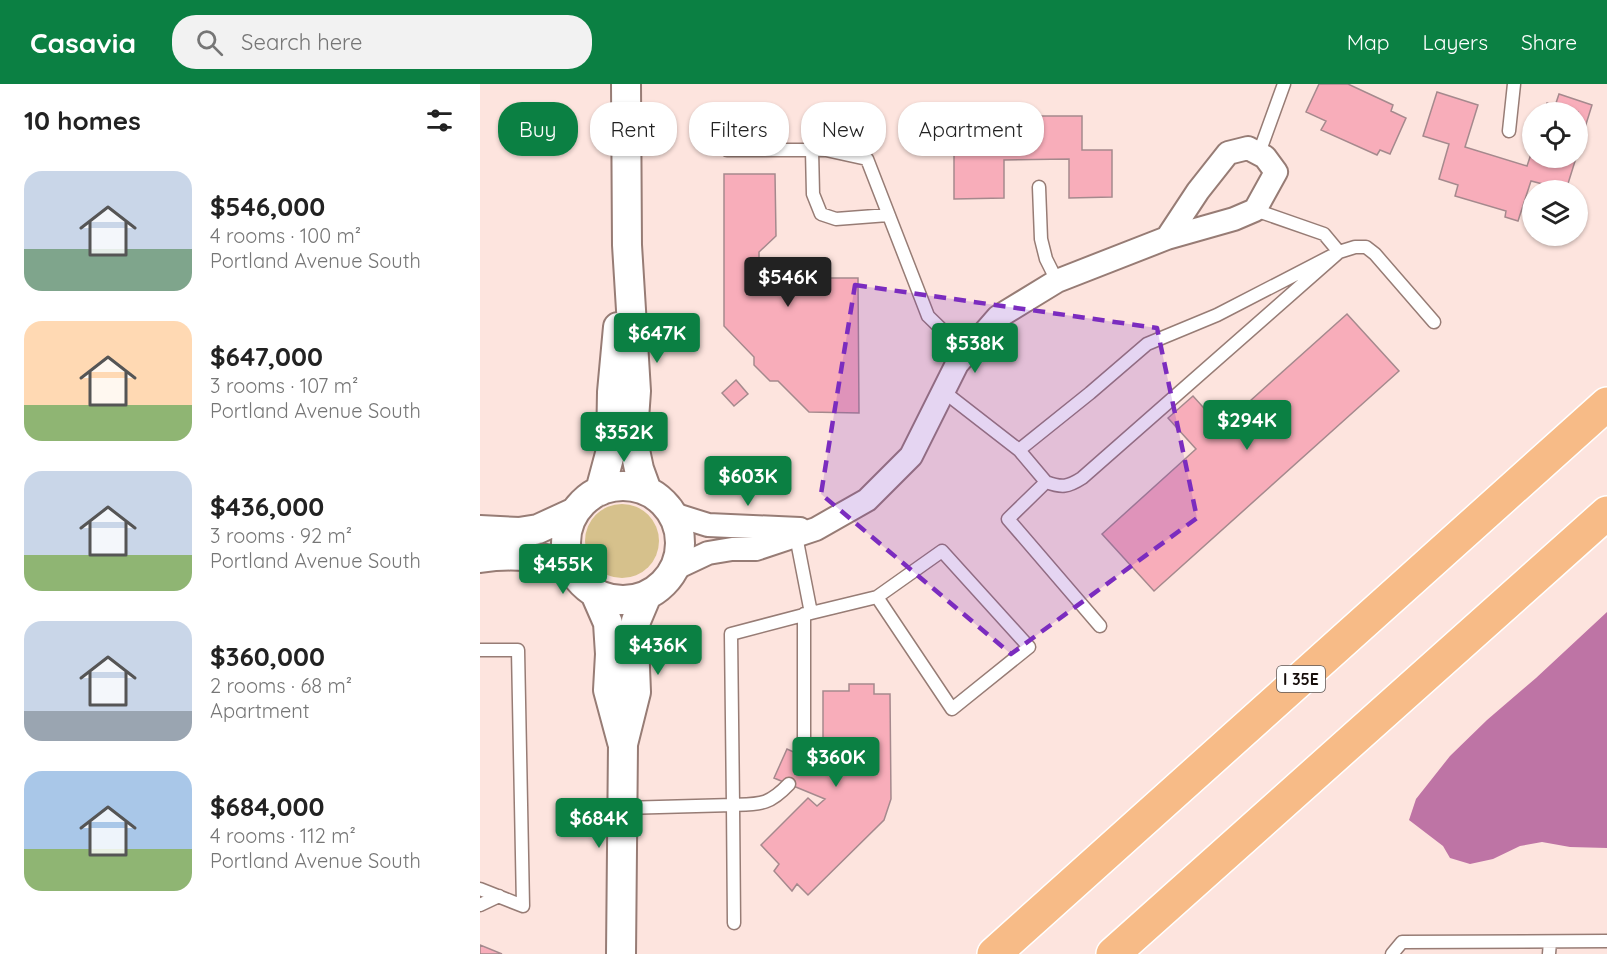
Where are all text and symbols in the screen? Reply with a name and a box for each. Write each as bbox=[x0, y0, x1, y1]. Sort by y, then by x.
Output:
search box bbox=[172, 15, 592, 69]
text: Casavia bbox=[30, 25, 136, 60]
icon: search bbox=[193, 26, 226, 59]
text: Search here bbox=[241, 28, 363, 56]
text: Map bbox=[1347, 29, 1390, 55]
text: Layers bbox=[1423, 29, 1488, 55]
text: Share bbox=[1521, 29, 1577, 55]
chip: Buy bbox=[498, 102, 578, 156]
chip: Rent bbox=[590, 102, 677, 156]
chip: Filters bbox=[689, 102, 789, 156]
chip: New bbox=[801, 102, 886, 156]
chip: Apartment bbox=[898, 102, 1044, 156]
map controls bbox=[1522, 102, 1588, 246]
button: locate bbox=[1522, 102, 1588, 168]
text: 10 homes bbox=[24, 104, 141, 137]
icon: filters bbox=[423, 104, 456, 137]
button: layers bbox=[1522, 180, 1588, 246]
text: $546,000 bbox=[210, 190, 325, 223]
icon: home bbox=[72, 195, 144, 267]
text: 4 rooms · 100 m² bbox=[210, 223, 361, 248]
text: Portland Avenue South bbox=[210, 248, 421, 273]
pin: $546K bbox=[746, 257, 830, 308]
text: $546K bbox=[758, 264, 818, 289]
pin: $647K bbox=[615, 313, 699, 364]
text: $647K bbox=[628, 320, 686, 345]
pin: $538K bbox=[933, 323, 1017, 374]
text: $538K bbox=[946, 330, 1004, 355]
text: $647,000 bbox=[210, 340, 323, 373]
icon: home bbox=[72, 345, 144, 417]
text: 3 rooms · 107 m² bbox=[210, 373, 358, 398]
text: Portland Avenue South bbox=[210, 398, 421, 423]
pin: $294K bbox=[1205, 400, 1289, 451]
text: $294K bbox=[1217, 407, 1277, 432]
pin: $352K bbox=[582, 412, 666, 463]
text: $352K bbox=[595, 419, 653, 444]
pin: $603K bbox=[706, 456, 790, 507]
text: $603K bbox=[718, 463, 778, 488]
text: $436,000 bbox=[210, 490, 324, 523]
icon: home bbox=[72, 495, 144, 567]
text: 3 rooms · 92 m² bbox=[210, 523, 352, 548]
pin: $455K bbox=[521, 544, 605, 595]
text: Portland Avenue South bbox=[210, 548, 421, 573]
text: $455K bbox=[533, 551, 593, 576]
pin: $436K bbox=[616, 625, 700, 676]
text: $436K bbox=[629, 632, 687, 657]
text: $360,000 bbox=[210, 640, 325, 673]
icon: home bbox=[72, 645, 144, 717]
road number: I 35E bbox=[1277, 666, 1325, 692]
text: 2 rooms · 68 m² bbox=[210, 673, 352, 698]
text: Apartment bbox=[210, 698, 310, 723]
pin: $360K bbox=[794, 737, 878, 788]
text: $360K bbox=[806, 744, 866, 769]
text: $684,000 bbox=[210, 790, 324, 823]
icon: home bbox=[72, 795, 144, 867]
pin: $684K bbox=[557, 798, 641, 849]
text: $684K bbox=[570, 805, 628, 830]
text: 4 rooms · 112 m² bbox=[210, 823, 356, 848]
text: Portland Avenue South bbox=[210, 848, 421, 873]

